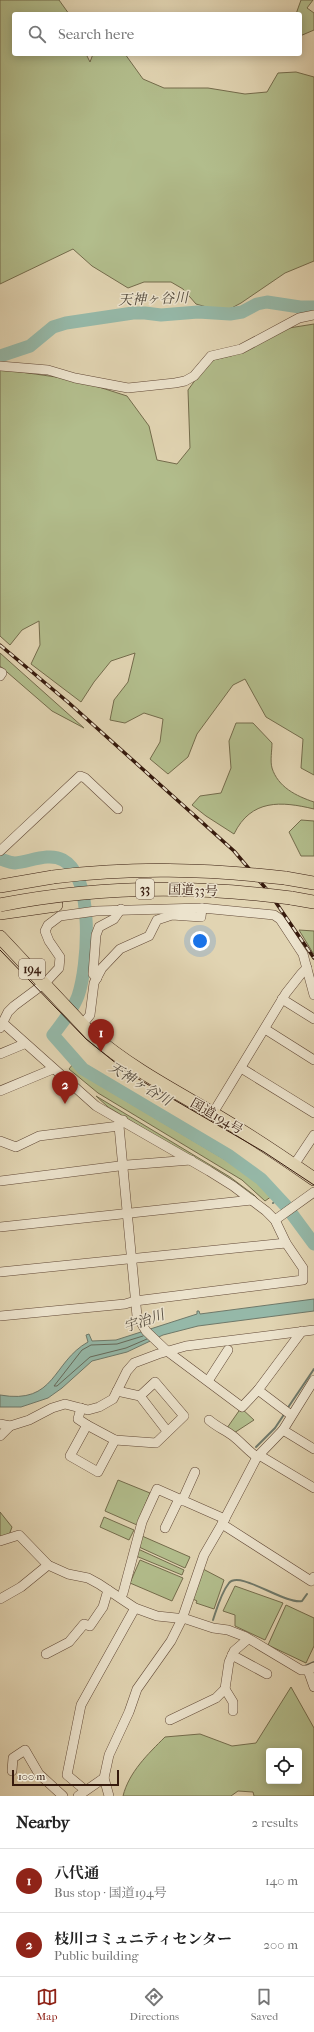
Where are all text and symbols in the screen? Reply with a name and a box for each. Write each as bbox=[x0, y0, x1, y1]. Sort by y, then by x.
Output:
search box bbox=[12, 12, 302, 56]
icon: search bbox=[26, 23, 48, 45]
text: Search here bbox=[58, 25, 134, 43]
water label: 天神ヶ谷川 bbox=[118, 289, 190, 309]
road number: 33 bbox=[136, 879, 154, 899]
street label: 国道33号 bbox=[168, 882, 218, 898]
your location bbox=[190, 931, 210, 951]
road number: 194 bbox=[19, 959, 45, 979]
pin: 1 bbox=[88, 1019, 114, 1052]
water label: 天神ヶ谷川 bbox=[106, 1059, 176, 1110]
pin: 2 bbox=[52, 1071, 78, 1104]
street label: 国道194号 bbox=[188, 1095, 246, 1137]
water label: 宇治川 bbox=[121, 1305, 169, 1336]
map controls bbox=[266, 1748, 302, 1784]
button: locate bbox=[266, 1748, 302, 1784]
scale bar bbox=[12, 1768, 119, 1787]
text: 100 m bbox=[18, 1770, 46, 1783]
text: Nearby bbox=[16, 1812, 70, 1832]
text: 2 results bbox=[252, 1815, 298, 1830]
text: 八代通 bbox=[54, 1864, 99, 1882]
text: 1 bbox=[27, 1873, 31, 1888]
text: 140 m bbox=[265, 1873, 298, 1888]
text: Bus stop · 国道194号 bbox=[54, 1885, 167, 1900]
text: 枝川コミュニティセンター bbox=[54, 1930, 232, 1948]
text: 2 bbox=[26, 1937, 32, 1952]
text: 200 m bbox=[263, 1937, 298, 1952]
text: Public building bbox=[54, 1948, 139, 1963]
tab: Map bbox=[36, 1986, 58, 2023]
tab: Directions bbox=[130, 1986, 179, 2023]
tab: Saved bbox=[251, 1986, 278, 2023]

